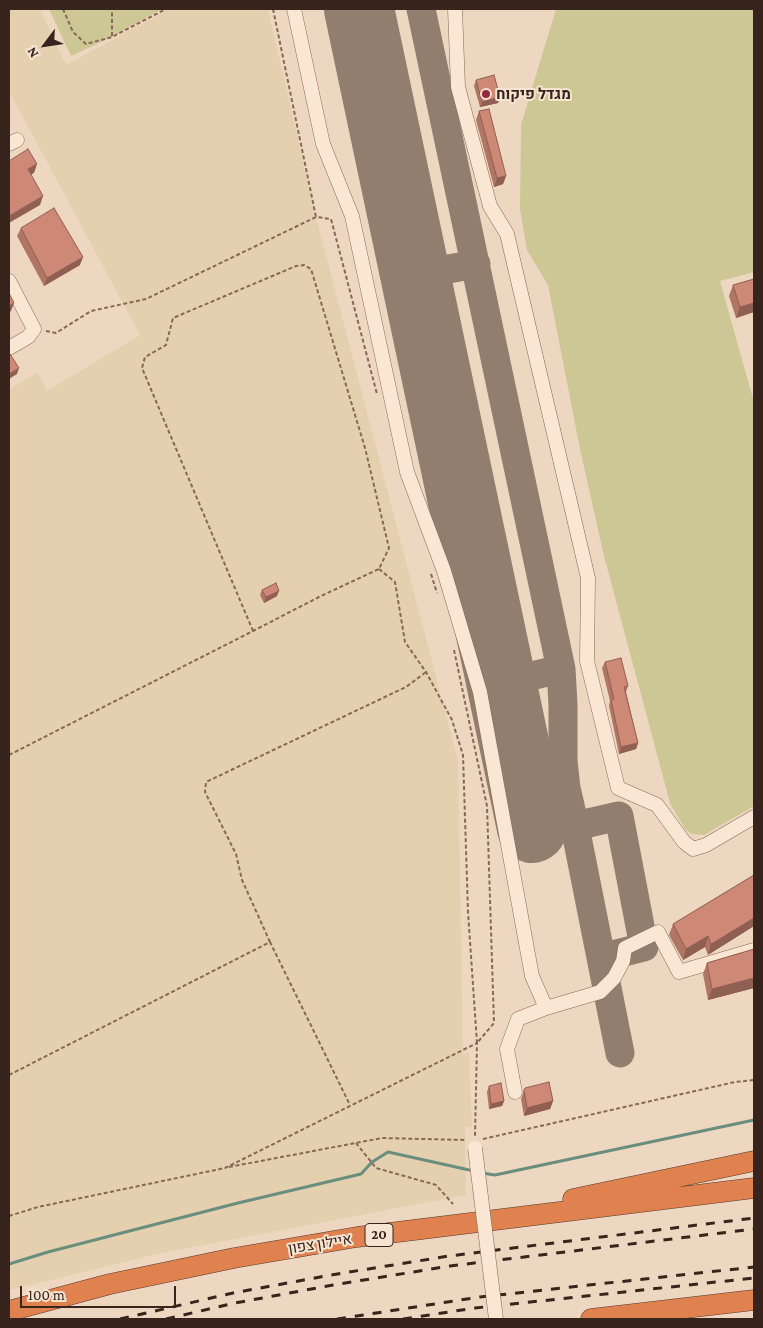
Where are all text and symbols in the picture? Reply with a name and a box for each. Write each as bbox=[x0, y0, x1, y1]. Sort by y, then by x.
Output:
north arrow bbox=[20, 20, 70, 70]
text: N bbox=[23, 45, 41, 61]
place label: מגדל פיקוח bbox=[496, 85, 571, 103]
marker: מגדל פיקוח bbox=[480, 88, 492, 100]
road number: 20 bbox=[365, 1224, 393, 1246]
street label: איילון צפון bbox=[287, 1230, 353, 1258]
scale bar bbox=[22, 1276, 179, 1308]
text: 100 m bbox=[28, 1287, 65, 1303]

